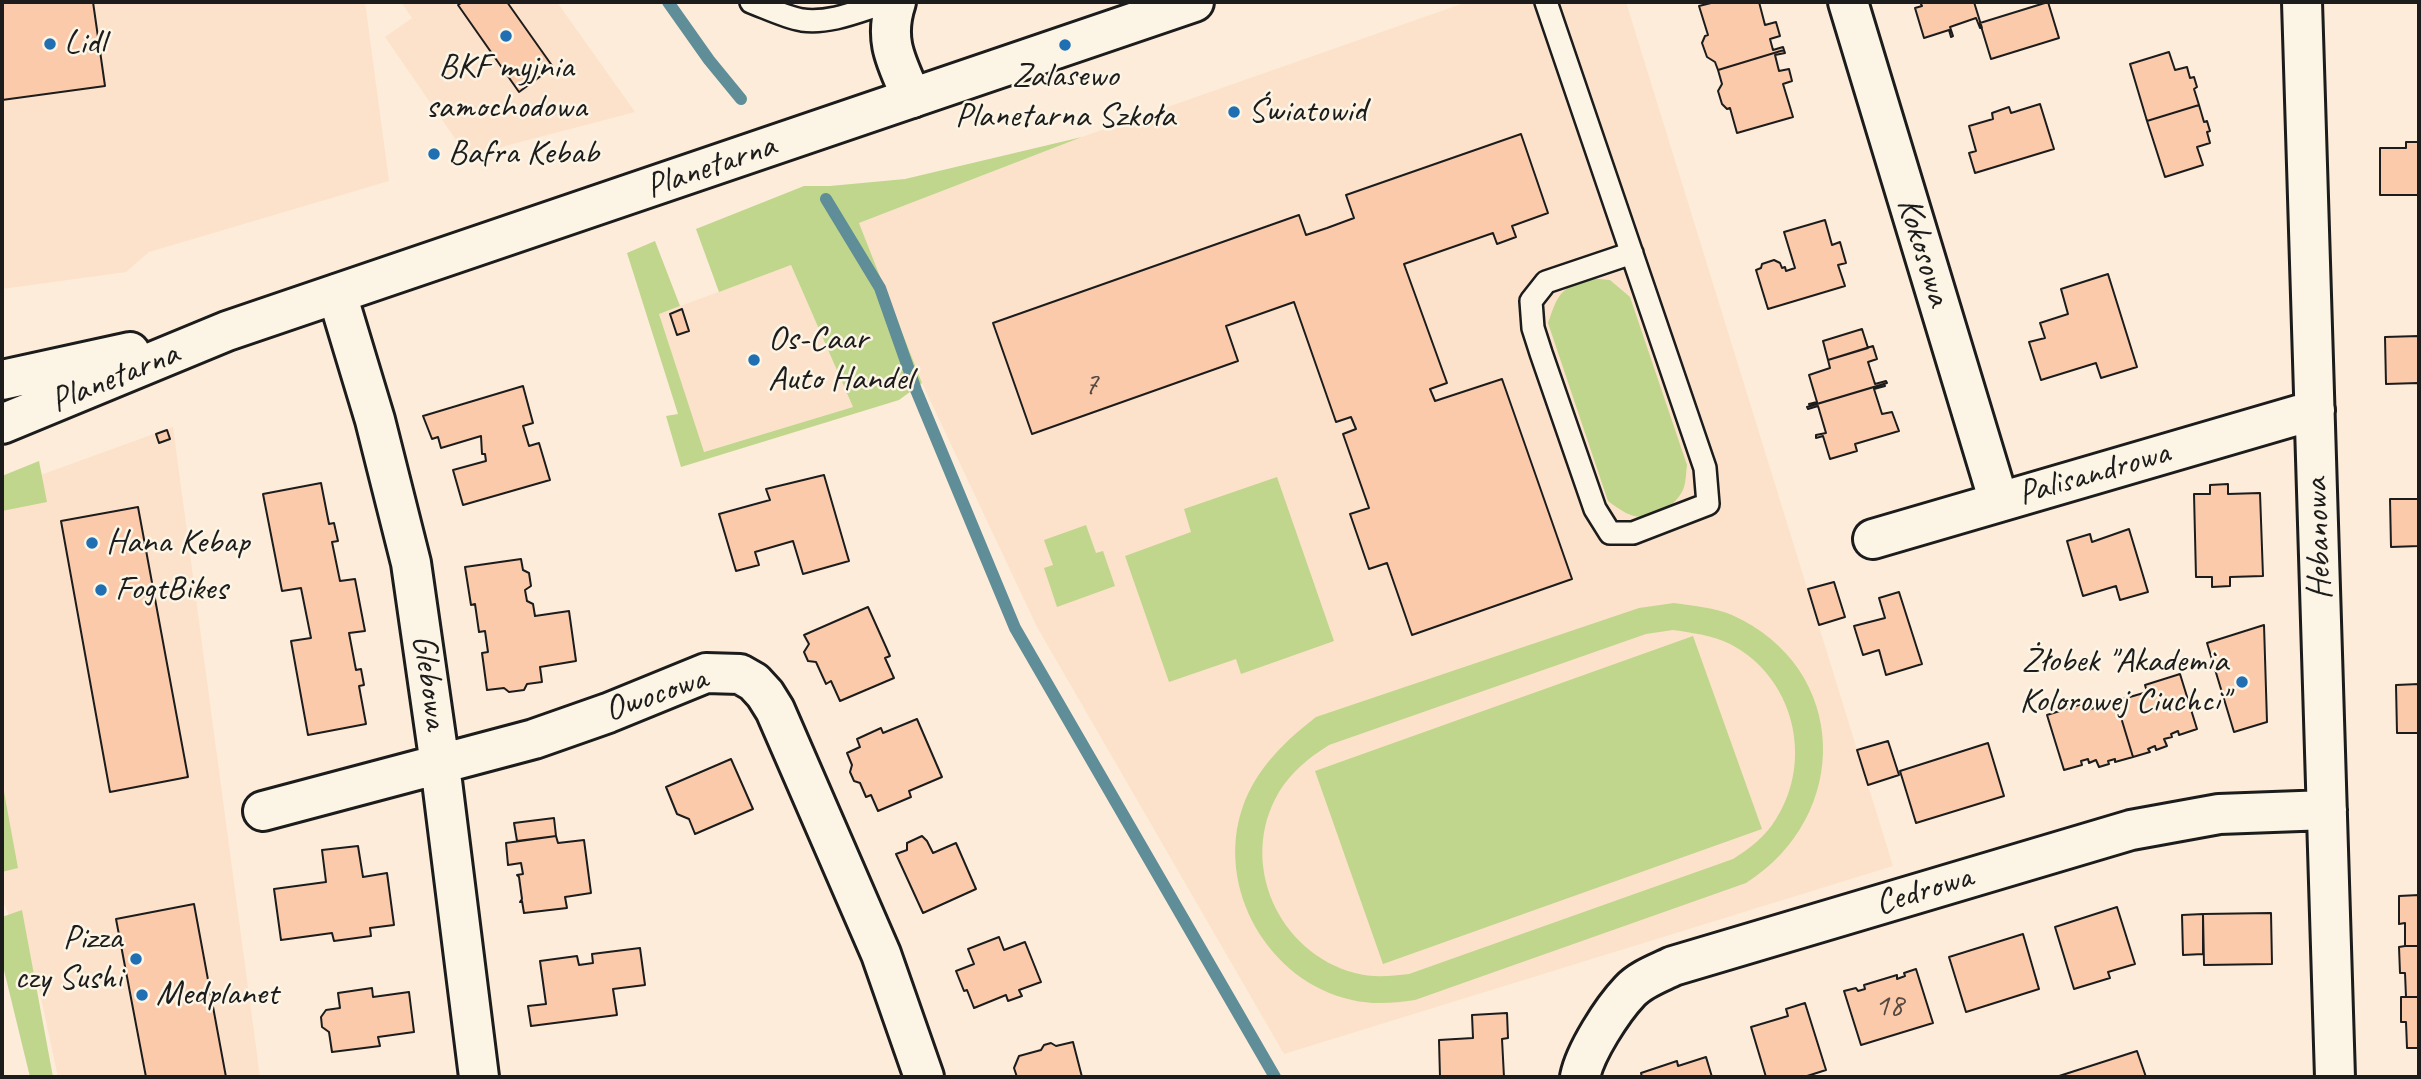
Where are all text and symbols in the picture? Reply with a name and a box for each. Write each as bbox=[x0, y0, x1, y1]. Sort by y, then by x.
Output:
place label: Lidl bbox=[64, 23, 105, 65]
marker: BKF myjnia samochodowa bbox=[498, 28, 514, 44]
marker: Lidl bbox=[42, 36, 58, 52]
marker: Zalasewo Planetarna Szkoła bbox=[1057, 37, 1073, 53]
place label: BKF myjnia samochodowa bbox=[426, 47, 586, 129]
place label: Zalasewo Planetarna Szkoła bbox=[955, 56, 1175, 138]
place label: Światowid bbox=[1248, 91, 1366, 133]
marker: Światowid bbox=[1226, 104, 1242, 120]
street label: Planetarna bbox=[641, 125, 781, 209]
place label: Bafra Kebab bbox=[448, 133, 599, 175]
marker: Bafra Kebab bbox=[426, 146, 442, 162]
street label: Kokosowa bbox=[1887, 193, 1959, 311]
place label: Os-Caar Auto Handel bbox=[768, 319, 912, 401]
street label: Planetarna bbox=[45, 333, 185, 423]
marker: Os-Caar Auto Handel bbox=[746, 352, 762, 368]
house number: 7 bbox=[1084, 367, 1098, 405]
street label: Palisandrowa bbox=[2013, 432, 2175, 516]
street label: Hebanowa bbox=[2296, 477, 2342, 601]
place label: Hana Kebap bbox=[106, 522, 249, 564]
marker: Hana Kebap bbox=[84, 535, 100, 551]
place label: FogtBikes bbox=[115, 569, 227, 611]
marker: FogtBikes bbox=[93, 582, 109, 598]
street label: Glebowa bbox=[402, 632, 456, 732]
place label: Żłobek "Akademia Kolorowej Ciuchci" bbox=[2019, 641, 2228, 723]
street label: Owocowa bbox=[599, 658, 713, 732]
marker: Żłobek "Akademia Kolorowej Ciuchci" bbox=[2234, 674, 2250, 690]
street label: Cedrowa bbox=[1870, 856, 1978, 926]
place label: Pizza czy Sushi bbox=[15, 918, 122, 1000]
marker: Pizza czy Sushi bbox=[128, 951, 144, 967]
place label: Medplanet bbox=[156, 974, 278, 1016]
marker: Medplanet bbox=[134, 987, 150, 1003]
house number: 18 bbox=[1875, 988, 1903, 1026]

